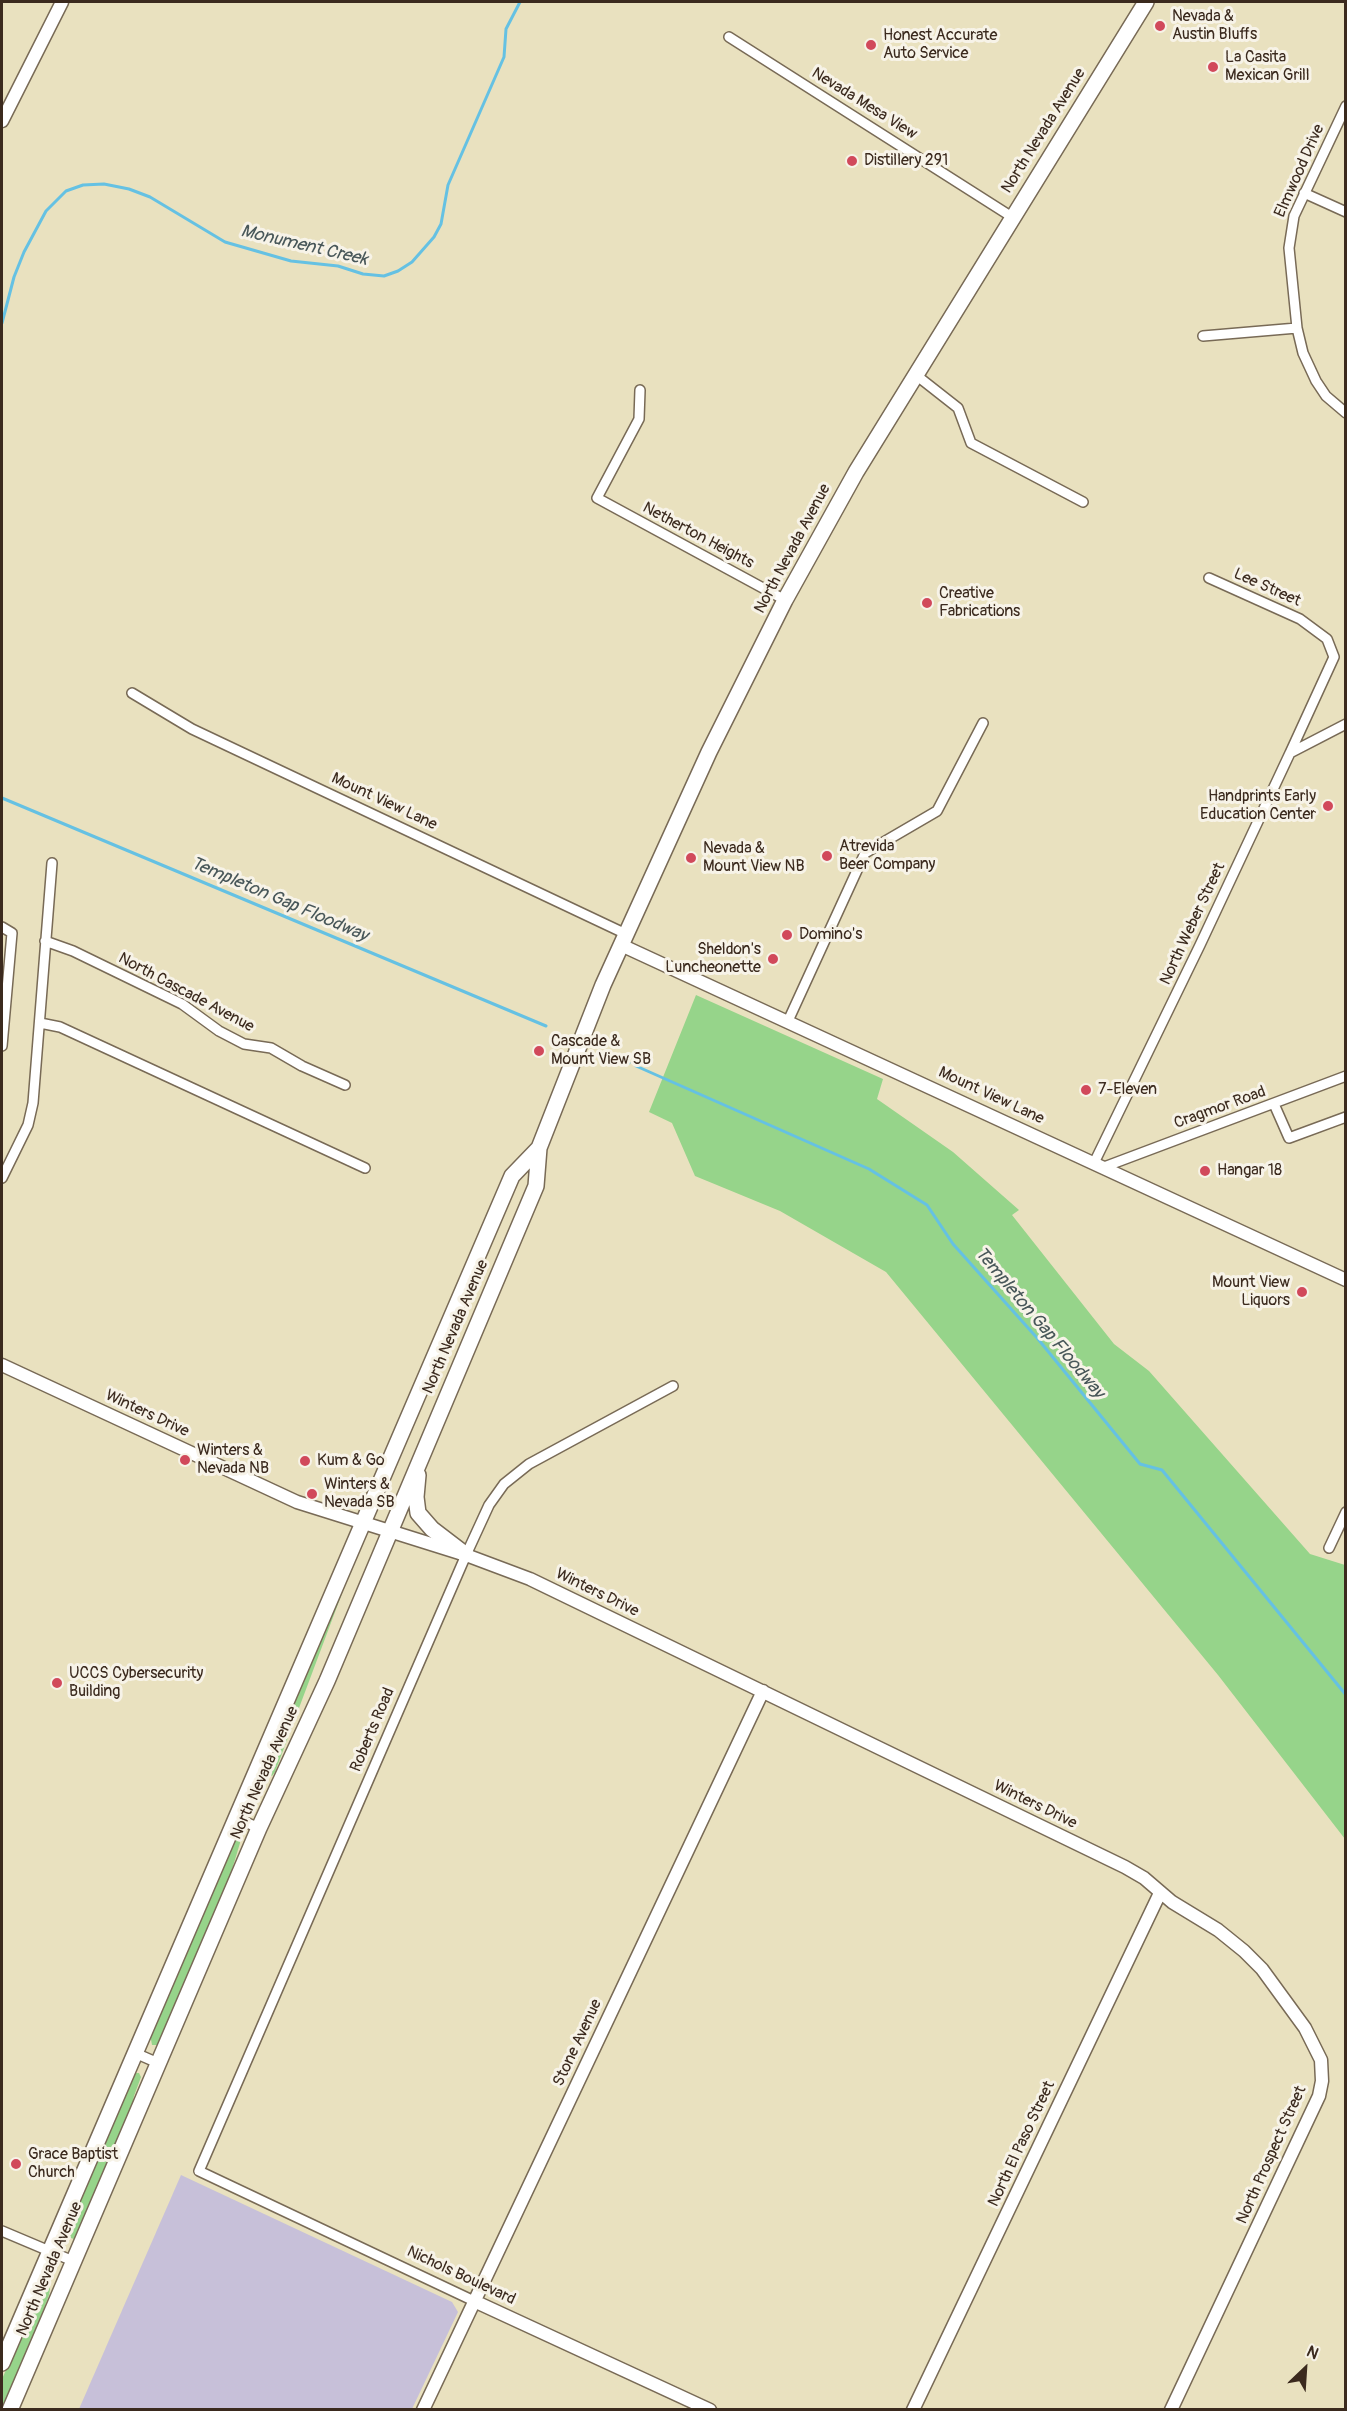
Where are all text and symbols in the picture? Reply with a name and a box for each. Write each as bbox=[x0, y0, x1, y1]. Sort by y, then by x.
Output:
place label: Nevada & Austin Bluffs bbox=[1172, 7, 1257, 45]
marker: Nevada & Austin Bluffs bbox=[1153, 19, 1167, 33]
place label: Honest Accurate Auto Service bbox=[883, 26, 997, 64]
marker: Honest Accurate Auto Service bbox=[864, 38, 878, 52]
place label: La Casita Mexican Grill bbox=[1225, 48, 1310, 86]
marker: La Casita Mexican Grill bbox=[1206, 60, 1220, 74]
street label: Nevada Mesa View bbox=[808, 64, 920, 144]
street label: North Nevada Avenue bbox=[998, 65, 1090, 197]
street label: Elmwood Drive bbox=[1271, 122, 1329, 220]
place label: Distillery 291 bbox=[864, 151, 948, 171]
marker: Distillery 291 bbox=[845, 154, 859, 168]
water label: Monument Creek bbox=[239, 221, 369, 271]
street label: North Nevada Avenue bbox=[751, 481, 835, 617]
street label: Netherton Heights bbox=[639, 499, 757, 573]
street label: Lee Street bbox=[1230, 565, 1304, 611]
place label: Creative Fabrications bbox=[939, 584, 1020, 622]
marker: Creative Fabrications bbox=[920, 596, 934, 610]
street label: Mount View Lane bbox=[328, 769, 440, 835]
place label: Handprints Early Education Center bbox=[1200, 787, 1316, 825]
marker: Handprints Early Education Center bbox=[1321, 799, 1335, 813]
place label: Atrevida Beer Company bbox=[839, 837, 935, 875]
place label: Nevada & Mount View NB bbox=[703, 839, 804, 877]
marker: Atrevida Beer Company bbox=[820, 849, 834, 863]
marker: Nevada & Mount View NB bbox=[684, 851, 698, 865]
water label: Templeton Gap Floodway bbox=[187, 853, 371, 947]
street label: North Weber Street bbox=[1156, 860, 1230, 988]
place label: Domino's bbox=[799, 925, 862, 945]
marker: Domino's bbox=[780, 928, 794, 942]
place label: Sheldon's Luncheonette bbox=[665, 940, 761, 978]
street label: North Cascade Avenue bbox=[115, 949, 257, 1037]
marker: Sheldon's Luncheonette bbox=[766, 952, 780, 966]
place label: Cascade & Mount View SB bbox=[551, 1032, 651, 1070]
marker: Cascade & Mount View SB bbox=[532, 1044, 546, 1058]
street label: Mount View Lane bbox=[935, 1063, 1047, 1129]
place label: 7-Eleven bbox=[1098, 1080, 1157, 1100]
marker: 7-Eleven bbox=[1079, 1083, 1093, 1097]
street label: Cragmor Road bbox=[1172, 1083, 1268, 1133]
place label: Hangar 18 bbox=[1217, 1161, 1282, 1181]
marker: Hangar 18 bbox=[1198, 1164, 1212, 1178]
water label: Templeton Gap Floodway bbox=[970, 1243, 1108, 1403]
street label: North Nevada Avenue bbox=[419, 1257, 493, 1397]
place label: Mount View Liquors bbox=[1212, 1273, 1290, 1311]
marker: Mount View Liquors bbox=[1295, 1285, 1309, 1299]
street label: Winters Drive bbox=[102, 1386, 192, 1442]
place label: Winters & Nevada NB bbox=[197, 1441, 269, 1479]
place label: Kum & Go bbox=[317, 1451, 385, 1471]
marker: Winters & Nevada NB bbox=[178, 1453, 192, 1467]
marker: Kum & Go bbox=[298, 1454, 312, 1468]
place label: Winters & Nevada SB bbox=[324, 1475, 394, 1513]
marker: Winters & Nevada SB bbox=[305, 1487, 319, 1501]
street label: Winters Drive bbox=[552, 1565, 642, 1621]
place label: UCCS Cybersecurity Building bbox=[69, 1664, 203, 1702]
marker: UCCS Cybersecurity Building bbox=[50, 1676, 64, 1690]
street label: Roberts Road bbox=[347, 1685, 399, 1775]
street label: North Nevada Avenue bbox=[227, 1703, 303, 1843]
street label: Winters Drive bbox=[990, 1777, 1080, 1833]
street label: Stone Avenue bbox=[549, 1996, 607, 2090]
street label: North El Paso Street bbox=[984, 2078, 1060, 2210]
street label: North Prospect Street bbox=[1233, 2083, 1311, 2227]
place label: Grace Baptist Church bbox=[28, 2145, 118, 2183]
marker: Grace Baptist Church bbox=[9, 2157, 23, 2171]
street label: North Nevada Avenue bbox=[13, 2199, 87, 2339]
street label: Nichols Boulevard bbox=[404, 2242, 518, 2310]
north arrow bbox=[1275, 2339, 1335, 2399]
text: N bbox=[1303, 2341, 1322, 2364]

